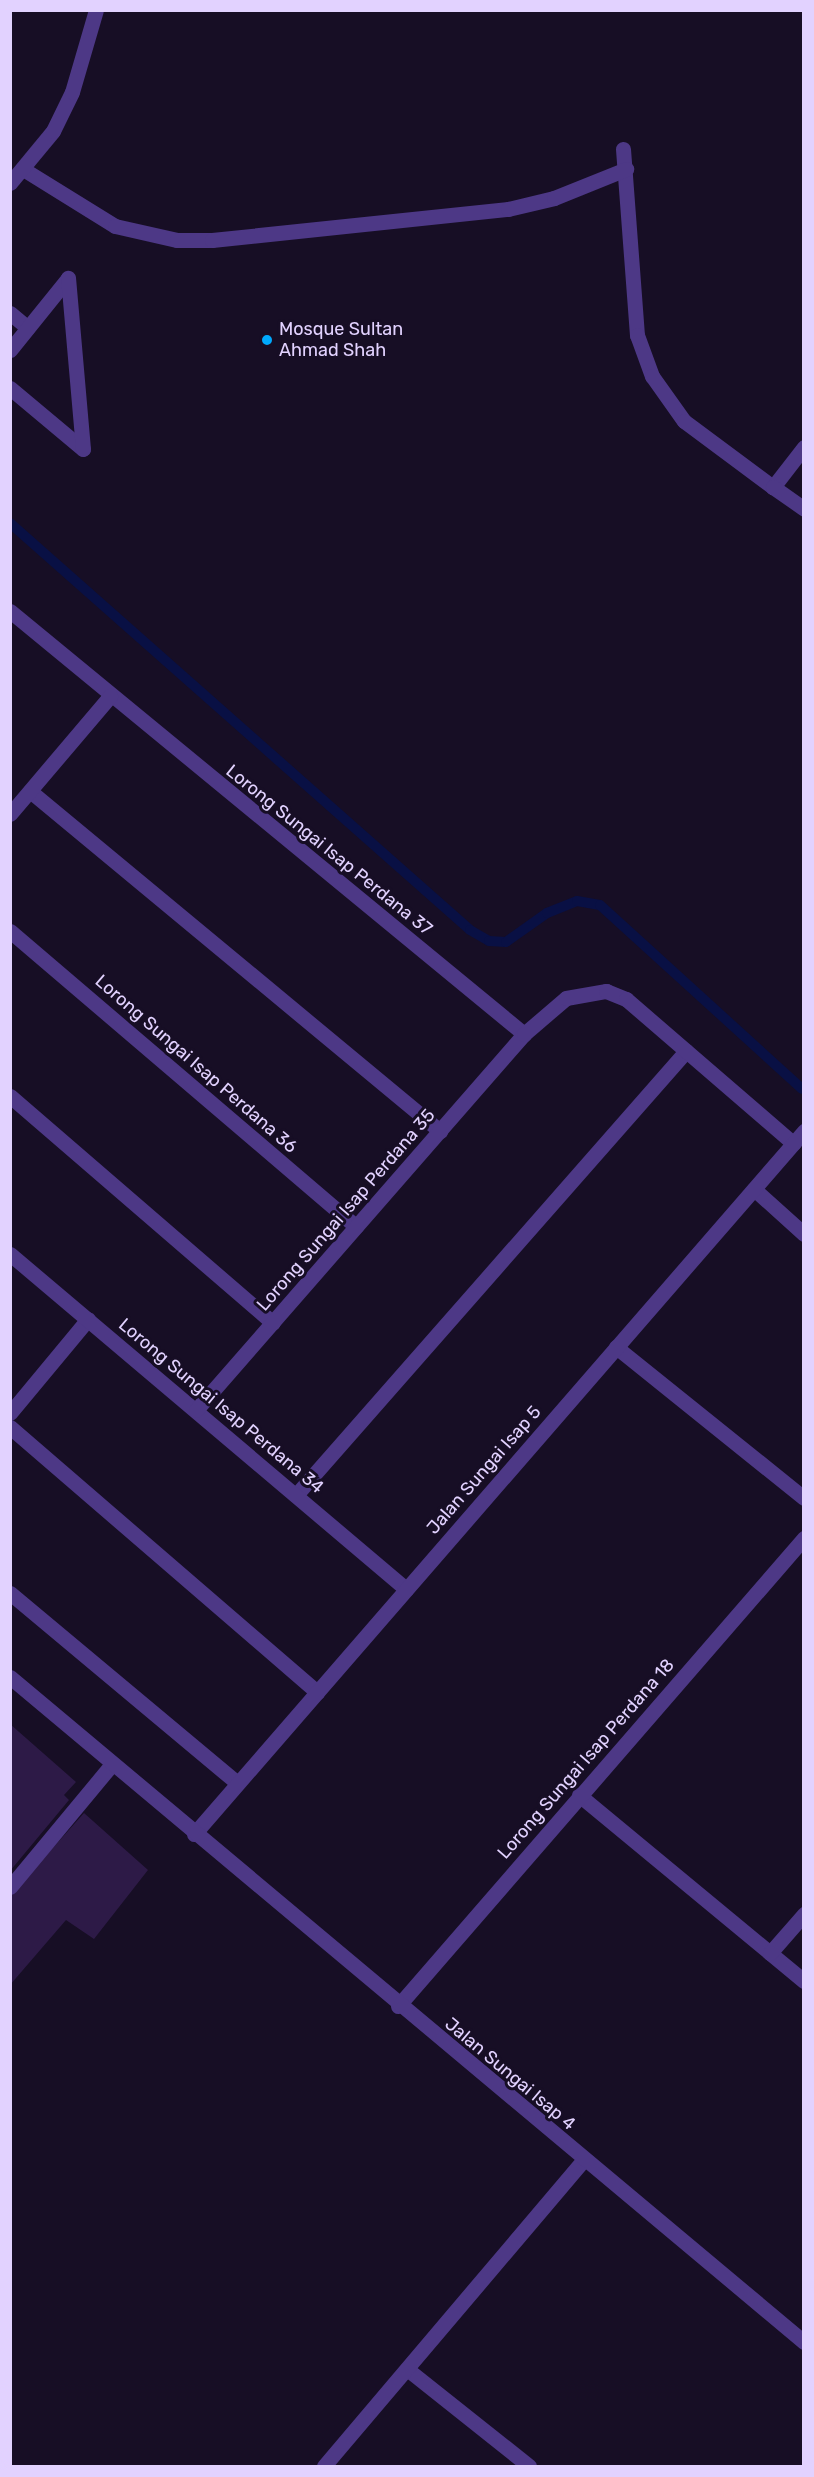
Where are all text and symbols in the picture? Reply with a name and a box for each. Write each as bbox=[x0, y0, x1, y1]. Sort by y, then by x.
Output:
place label: Mosque Sultan Ahmad Shah bbox=[279, 319, 403, 362]
marker: Mosque Sultan Ahmad Shah bbox=[260, 333, 274, 347]
street label: Lorong Sungai Isap Perdana 37 bbox=[222, 760, 436, 940]
street label: Lorong Sungai Isap Perdana 36 bbox=[91, 970, 301, 1158]
street label: Lorong Sungai Isap Perdana 35 bbox=[252, 1105, 440, 1315]
street label: Lorong Sungai Isap Perdana 34 bbox=[114, 1314, 328, 1498]
street label: Jalan Sungai Isap 5 bbox=[422, 1401, 546, 1539]
street label: Lorong Sungai Isap Perdana 18 bbox=[493, 1655, 679, 1863]
street label: Jalan Sungai Isap 4 bbox=[440, 2013, 580, 2135]

